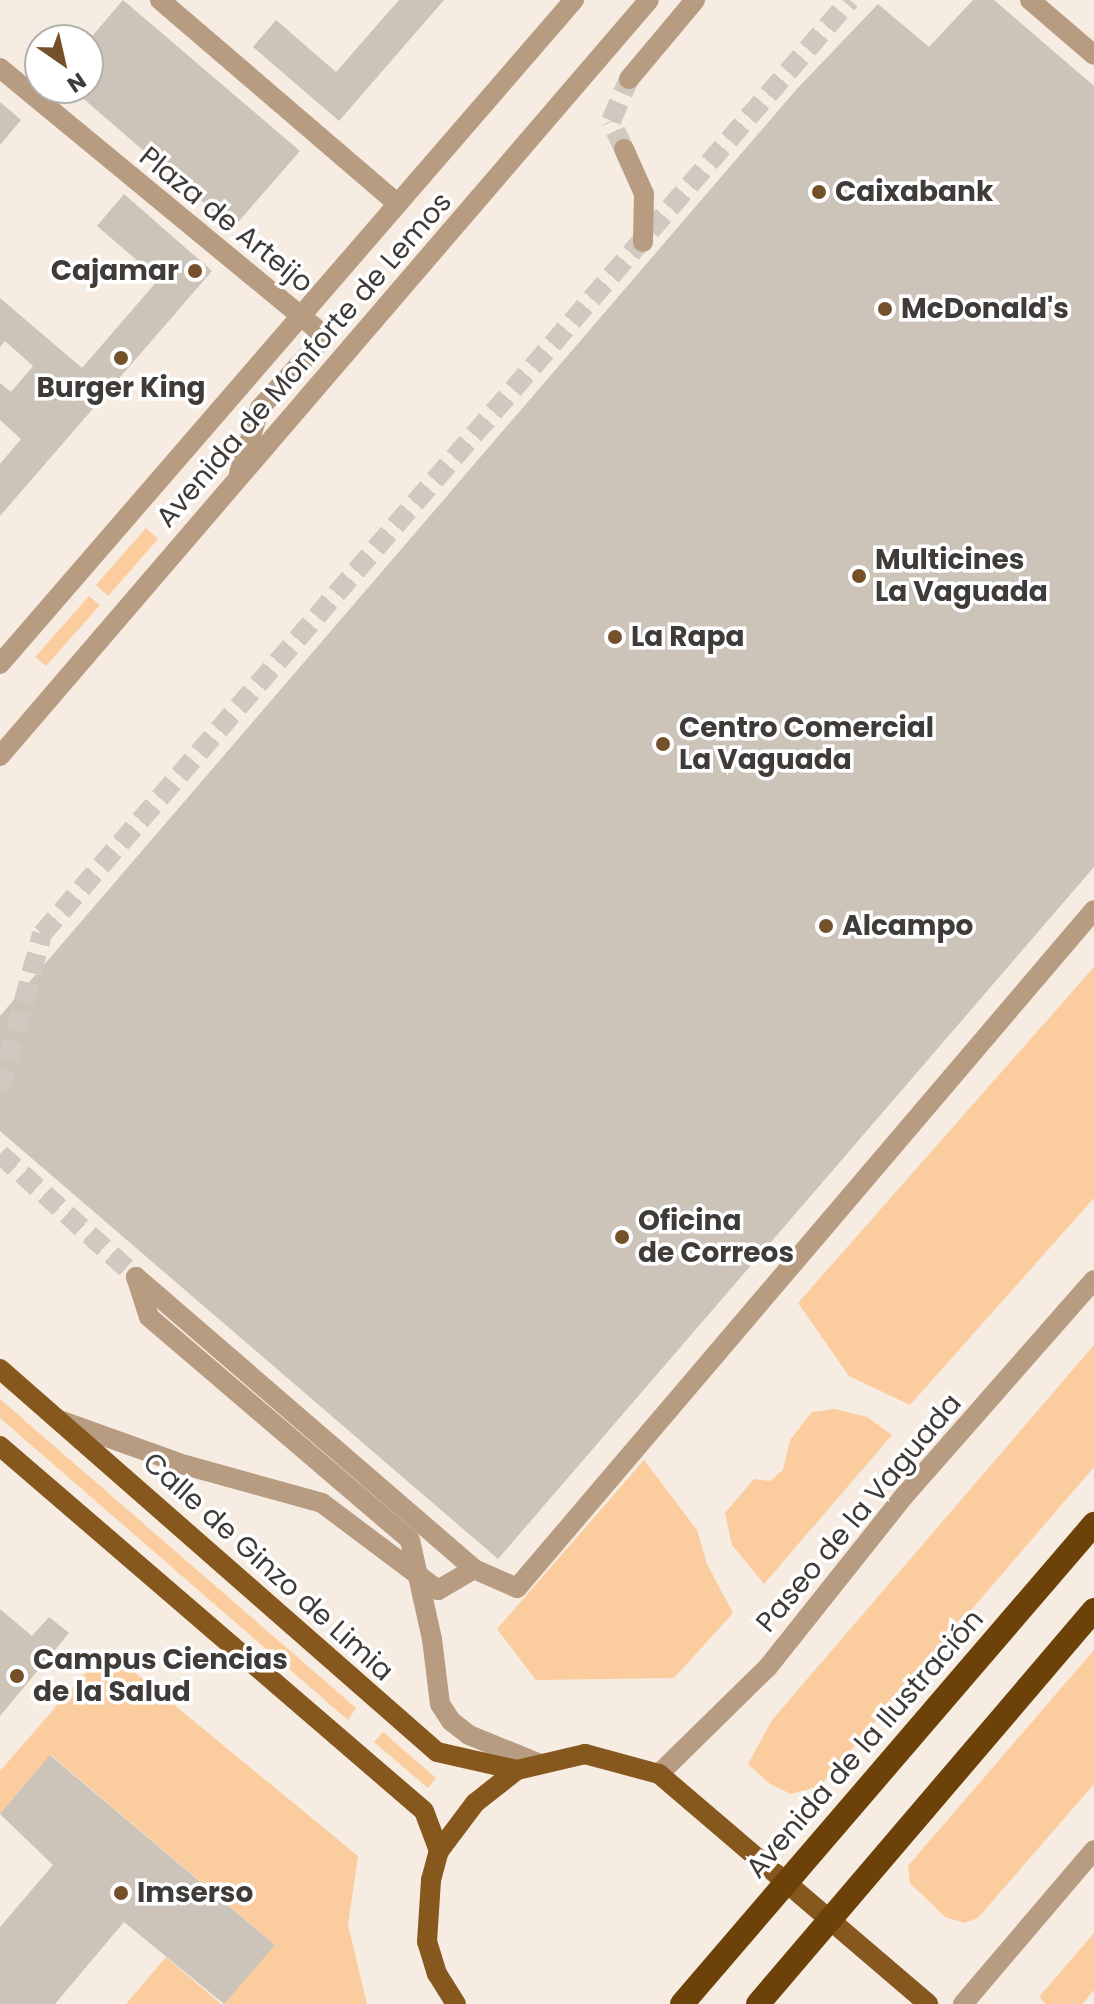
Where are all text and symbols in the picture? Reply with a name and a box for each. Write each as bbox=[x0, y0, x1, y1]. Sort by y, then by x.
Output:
north arrow bbox=[24, 24, 104, 104]
text: N bbox=[61, 65, 92, 100]
street label: Plaza de Arteijo bbox=[132, 140, 320, 300]
place label: Caixabank bbox=[835, 175, 993, 209]
marker: Caixabank bbox=[810, 183, 828, 201]
street label: Avenida de Monforte de Lemos bbox=[149, 186, 459, 534]
place label: Cajamar bbox=[51, 254, 179, 288]
marker: Cajamar bbox=[186, 262, 204, 280]
place label: McDonald's bbox=[901, 292, 1069, 326]
marker: McDonald's bbox=[876, 300, 894, 318]
marker: Burger King bbox=[112, 349, 130, 367]
place label: Burger King bbox=[36, 371, 206, 405]
place label: Multicines La Vaguada bbox=[875, 543, 1048, 609]
marker: Multicines La Vaguada bbox=[850, 567, 868, 585]
place label: La Rapa bbox=[631, 620, 745, 654]
marker: La Rapa bbox=[606, 628, 624, 646]
place label: Centro Comercial La Vaguada bbox=[679, 711, 934, 777]
marker: Centro Comercial La Vaguada bbox=[654, 735, 672, 753]
place label: Alcampo bbox=[842, 909, 973, 943]
marker: Alcampo bbox=[817, 917, 835, 935]
place label: Oficina de Correos bbox=[638, 1204, 794, 1270]
marker: Oficina de Correos bbox=[613, 1228, 631, 1246]
street label: Paseo de la Vaguada bbox=[749, 1387, 969, 1639]
street label: Calle de Ginzo de Limia bbox=[136, 1446, 400, 1688]
street label: Avenida de la Ilustración bbox=[739, 1603, 991, 1885]
place label: Campus Ciencias de la Salud bbox=[33, 1643, 288, 1709]
marker: Campus Ciencias de la Salud bbox=[8, 1667, 26, 1685]
place label: Imserso bbox=[137, 1876, 253, 1910]
marker: Imserso bbox=[112, 1884, 130, 1902]

